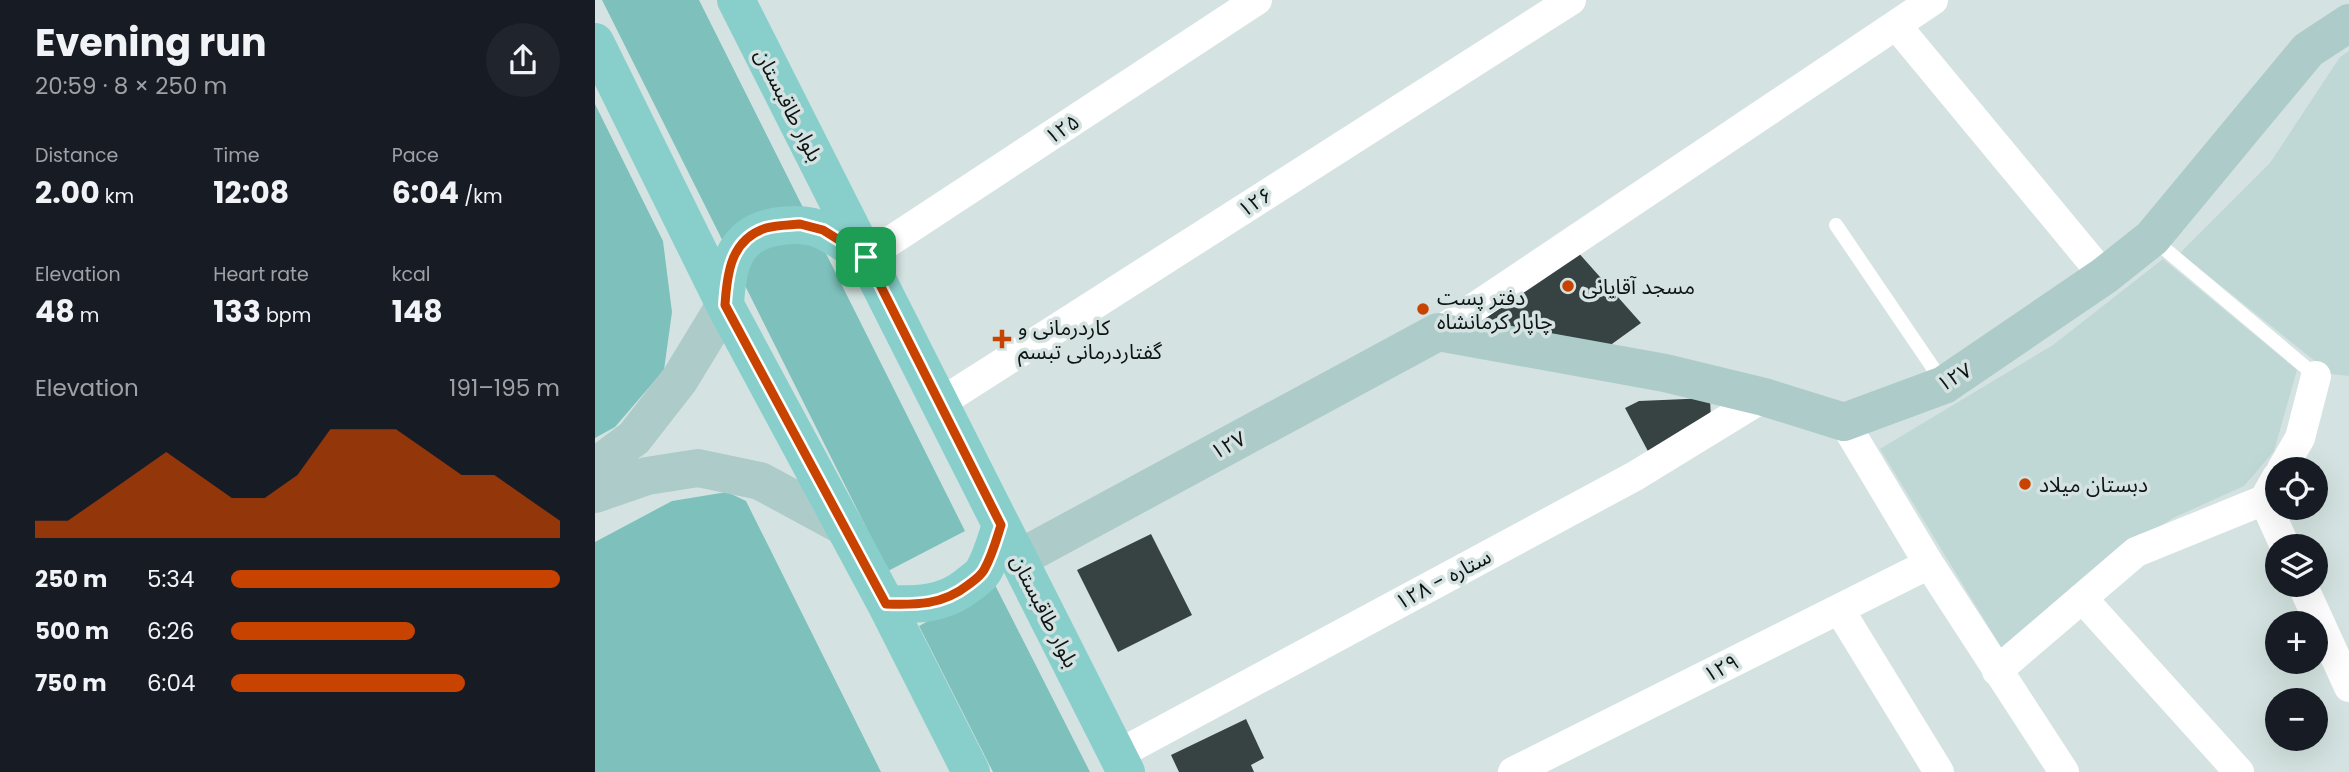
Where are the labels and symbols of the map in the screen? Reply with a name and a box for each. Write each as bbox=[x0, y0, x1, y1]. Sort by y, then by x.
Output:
street label: بلوار طاقبستان bbox=[748, 43, 830, 167]
street label: ۱۲۵ bbox=[1039, 107, 1085, 151]
street label: ۱۲۶ bbox=[1232, 180, 1278, 224]
pin bbox=[836, 227, 896, 287]
place label: مسجد آقایانی bbox=[1582, 272, 1695, 301]
marker: مسجد آقایانی bbox=[1560, 278, 1576, 294]
place label: دفتر پست چاپار کرمانشاه bbox=[1437, 283, 1553, 336]
marker: دفتر پست چاپار کرمانشاه bbox=[1415, 301, 1431, 317]
place label: کاردرمانی و گفتاردرمانی تبسم bbox=[1018, 313, 1162, 367]
marker: کاردرمانی و گفتاردرمانی تبسم bbox=[992, 329, 1012, 349]
street label: ۱۲۷ bbox=[1931, 355, 1977, 399]
street label: ۱۲۷ bbox=[1205, 424, 1251, 466]
place label: دبستان میلاد bbox=[2039, 470, 2148, 499]
marker: دبستان میلاد bbox=[2017, 476, 2033, 492]
street label: ۱۲۸ - ستاره bbox=[1390, 542, 1496, 616]
street label: بلوار طاقبستان bbox=[1004, 549, 1086, 673]
street label: ۱۲۹ bbox=[1698, 647, 1744, 689]

